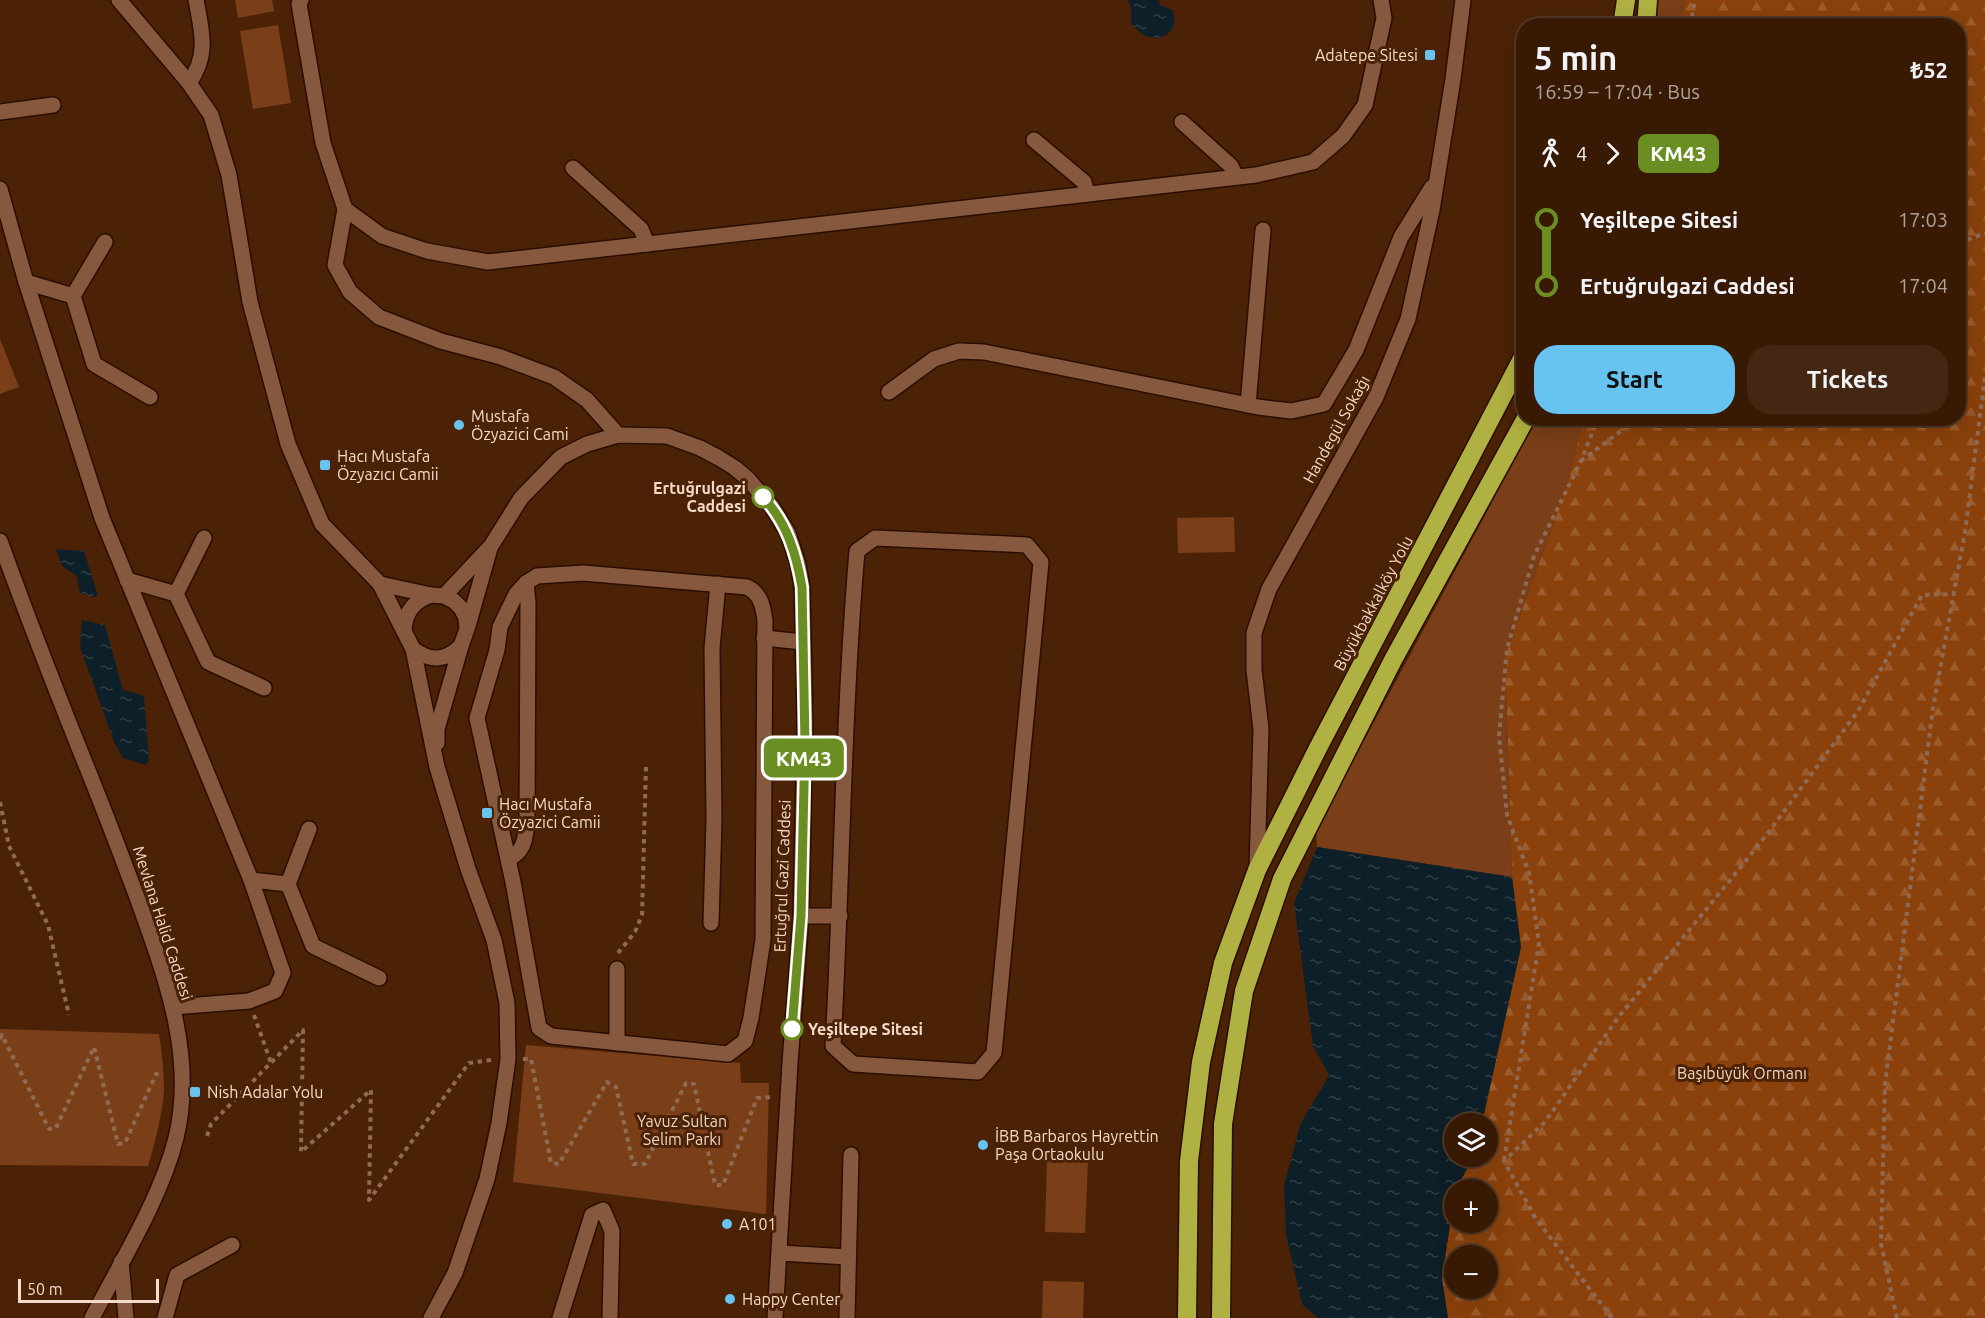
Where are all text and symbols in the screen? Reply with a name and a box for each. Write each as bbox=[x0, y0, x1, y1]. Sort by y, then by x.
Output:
text: 5 min bbox=[1534, 39, 1617, 76]
place label: Adatepe Sitesi bbox=[1315, 46, 1418, 64]
marker: Adatepe Sitesi bbox=[1423, 48, 1437, 62]
text: ₺52 bbox=[1911, 57, 1948, 82]
text: 16:59 – 17:04 · Bus bbox=[1534, 80, 1700, 103]
icon: walk bbox=[1534, 137, 1567, 170]
icon: forward bbox=[1596, 137, 1629, 170]
text: KM43 bbox=[1650, 141, 1707, 165]
text: 4 bbox=[1576, 142, 1587, 165]
text: Yeşiltepe Sitesi bbox=[1580, 207, 1738, 232]
text: 17:03 bbox=[1898, 208, 1948, 231]
text: Ertuğrulgazi Caddesi bbox=[1580, 273, 1795, 298]
text: 17:04 bbox=[1898, 274, 1948, 297]
button: Start bbox=[1534, 345, 1735, 414]
button: Tickets bbox=[1747, 345, 1948, 414]
street label: Handegül Sokağı bbox=[1299, 372, 1373, 486]
place label: Mustafa Özyazici Cami bbox=[471, 407, 569, 443]
marker: Mustafa Özyazici Cami bbox=[452, 418, 466, 432]
place label: Hacı Mustafa Özyazıcı Camii bbox=[337, 447, 439, 483]
marker: Hacı Mustafa Özyazıcı Camii bbox=[318, 458, 332, 472]
place label: Ertuğrulgazi Caddesi bbox=[653, 479, 746, 515]
marker: Ertuğrulgazi Caddesi bbox=[752, 486, 774, 508]
street label: Büyükbakkalköy Yolu bbox=[1330, 533, 1416, 673]
line badge: KM43 bbox=[762, 738, 846, 777]
text: KM43 bbox=[776, 746, 832, 770]
place label: Hacı Mustafa Özyazici Camii bbox=[499, 795, 601, 831]
street label: Ertuğrul Gazi Caddesi bbox=[770, 799, 794, 953]
marker: Hacı Mustafa Özyazici Camii bbox=[480, 806, 494, 820]
street label: Mevlana Halid Caddesi bbox=[130, 844, 196, 1002]
marker: Yeşiltepe Sitesi bbox=[781, 1018, 803, 1040]
place label: Yeşiltepe Sitesi bbox=[808, 1020, 923, 1039]
park label: Başıbüyük Ormanı bbox=[1677, 1064, 1807, 1082]
place label: Nish Adalar Yolu bbox=[207, 1083, 323, 1101]
marker: Nish Adalar Yolu bbox=[188, 1085, 202, 1099]
park label: Yavuz Sultan Selim Parkı bbox=[637, 1112, 727, 1148]
map controls bbox=[1444, 1113, 1498, 1299]
button: layers bbox=[1444, 1113, 1498, 1167]
place label: İBB Barbaros Hayrettin Paşa Ortaokulu bbox=[995, 1127, 1159, 1163]
marker: İBB Barbaros Hayrettin Paşa Ortaokulu bbox=[976, 1138, 990, 1152]
button: + bbox=[1444, 1179, 1498, 1233]
place label: A101 bbox=[739, 1215, 776, 1233]
marker: A101 bbox=[720, 1217, 734, 1231]
button: − bbox=[1444, 1245, 1498, 1299]
scale bar bbox=[18, 1276, 159, 1304]
text: 50 m bbox=[27, 1280, 63, 1298]
place label: Happy Center bbox=[742, 1290, 840, 1308]
marker: Happy Center bbox=[723, 1292, 737, 1306]

